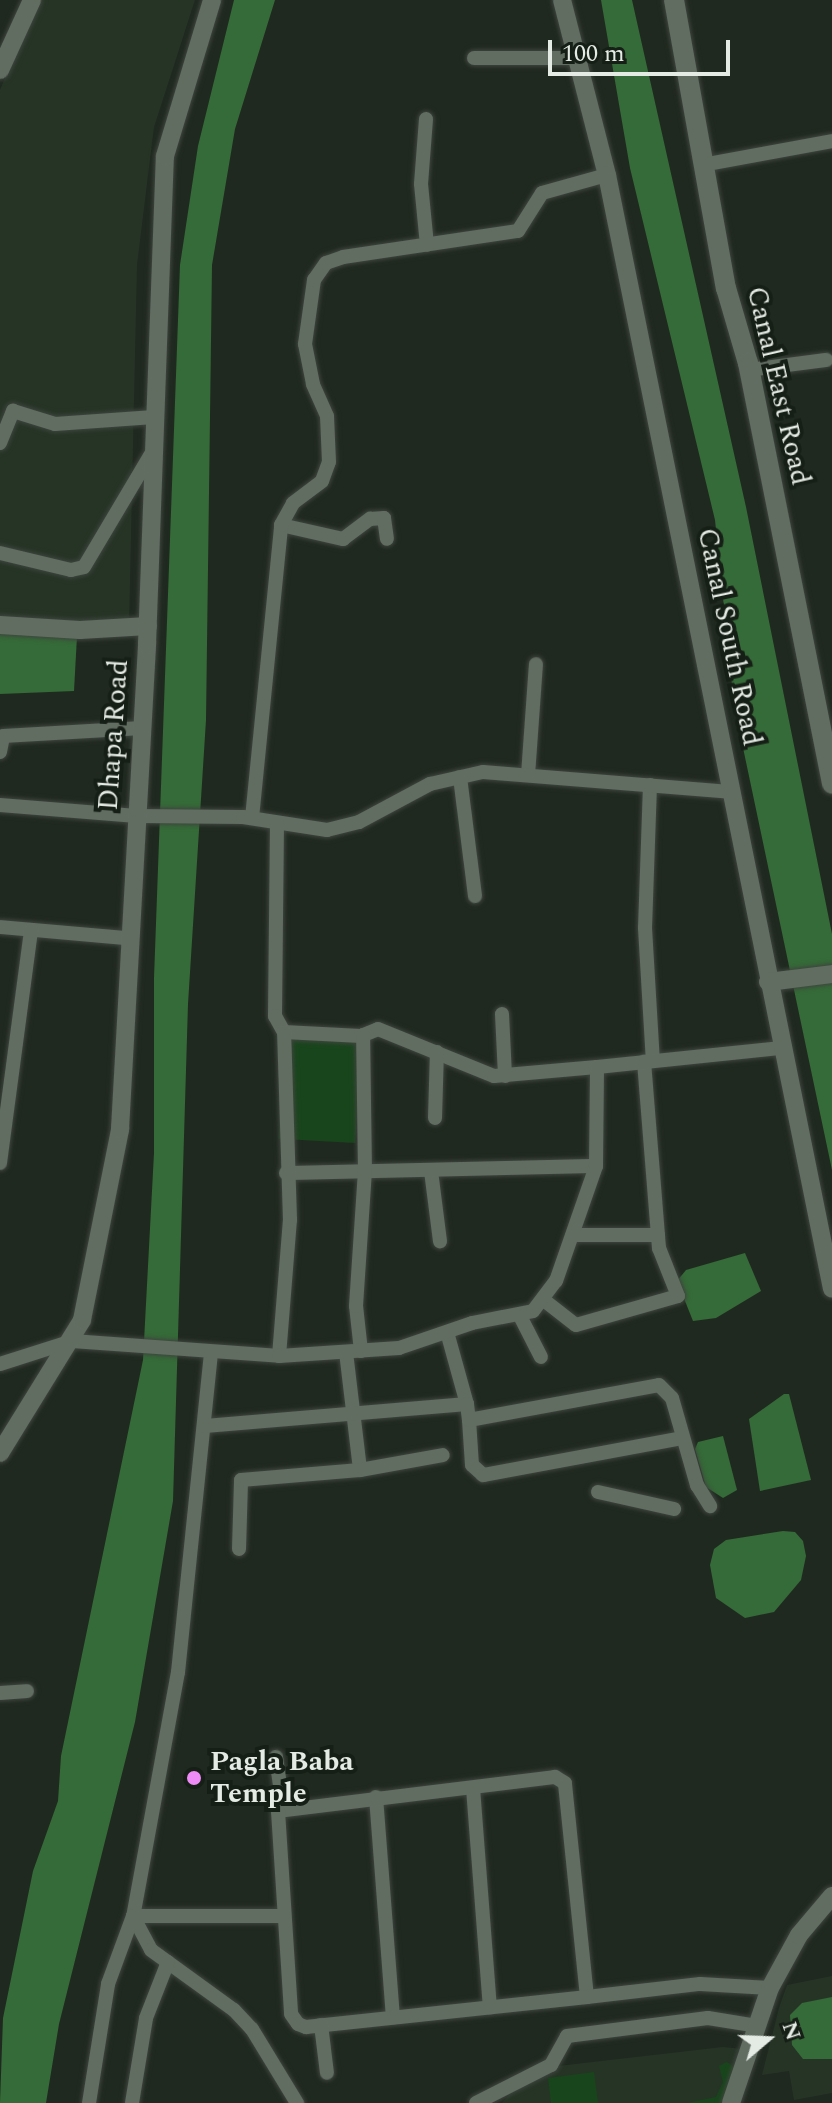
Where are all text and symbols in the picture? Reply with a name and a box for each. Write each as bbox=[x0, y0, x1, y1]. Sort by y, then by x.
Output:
scale bar bbox=[552, 24, 734, 74]
text: 100 m bbox=[562, 36, 625, 72]
street label: Canal East Road bbox=[739, 283, 817, 489]
street label: Canal South Road bbox=[690, 525, 768, 749]
street label: Dhapa Road bbox=[92, 658, 136, 812]
place label: Pagla Baba Temple bbox=[210, 1745, 354, 1811]
marker: Pagla Baba Temple bbox=[185, 1769, 203, 1787]
north arrow bbox=[728, 1999, 808, 2079]
text: N bbox=[773, 2017, 810, 2045]

